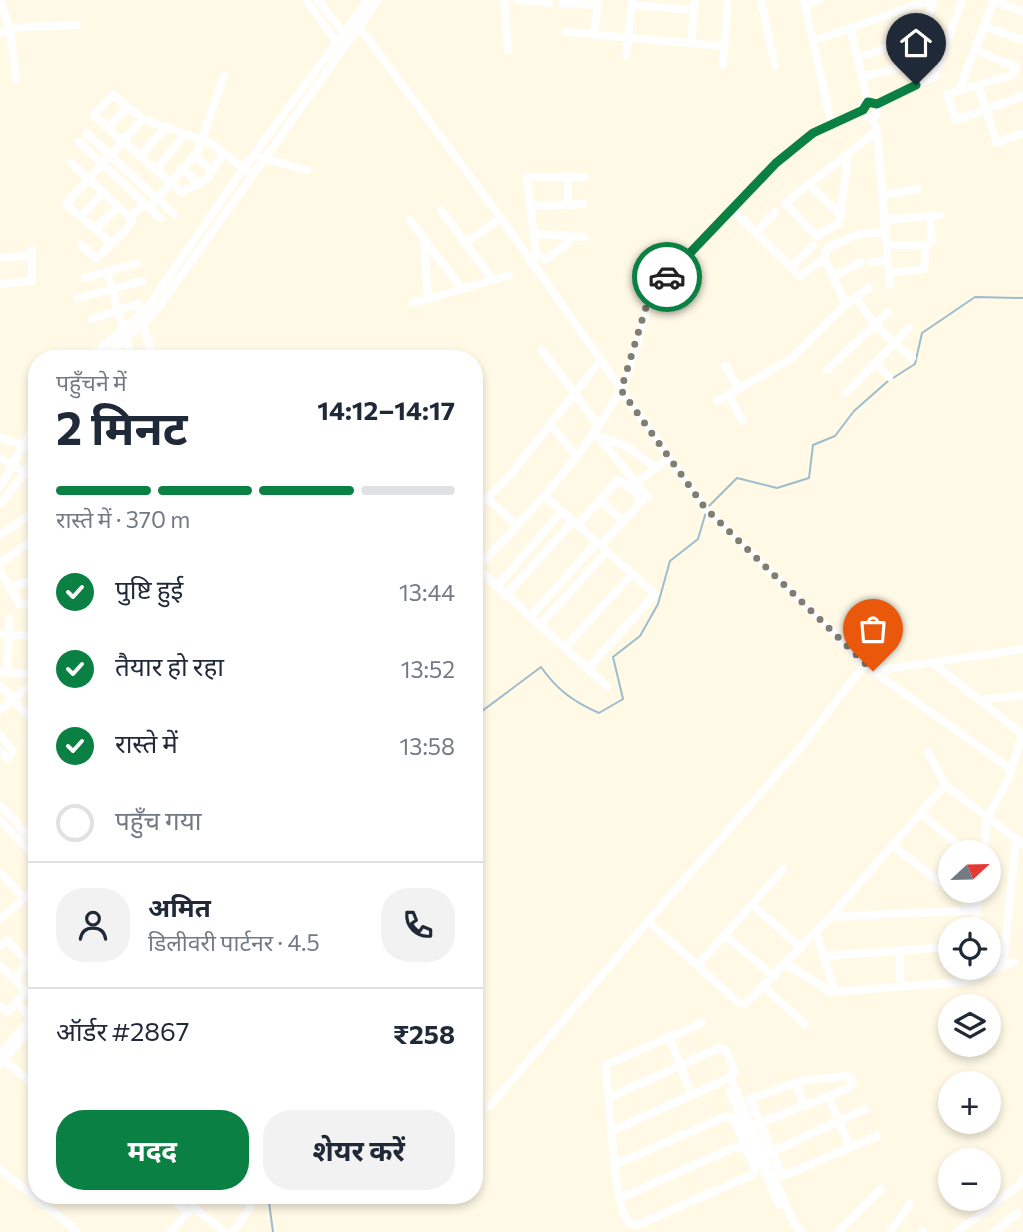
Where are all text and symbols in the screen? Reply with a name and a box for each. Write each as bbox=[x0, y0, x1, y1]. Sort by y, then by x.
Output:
pin bbox=[886, 13, 946, 85]
icon: home bbox=[897, 24, 935, 62]
courier bbox=[632, 242, 702, 312]
icon: car bbox=[648, 258, 686, 296]
text: पहुँचने में bbox=[56, 368, 127, 396]
text: 14:12–14:17 bbox=[317, 394, 455, 425]
text: 2 मिनट bbox=[56, 398, 188, 454]
text: रास्ते में · 370 m bbox=[56, 505, 190, 533]
icon: check bbox=[56, 573, 94, 611]
text: पुष्टि हुई bbox=[115, 573, 183, 604]
text: 13:44 bbox=[399, 578, 455, 606]
pin bbox=[843, 599, 903, 671]
icon: bag bbox=[854, 610, 892, 648]
icon: check bbox=[56, 650, 94, 688]
text: तैयार हो रहा bbox=[115, 650, 224, 681]
text: 13:52 bbox=[401, 655, 455, 683]
icon: check bbox=[56, 727, 94, 765]
text: रास्ते में bbox=[115, 727, 178, 758]
text: 13:58 bbox=[399, 732, 455, 760]
text: पहुँच गया bbox=[115, 804, 202, 835]
north arrow bbox=[938, 840, 1001, 903]
map controls bbox=[938, 840, 1001, 1211]
button: person bbox=[56, 888, 130, 962]
button: phone bbox=[381, 888, 455, 962]
text: अमित bbox=[148, 891, 211, 922]
button: locate bbox=[938, 917, 1001, 980]
text: डिलीवरी पार्टनर · 4.5 bbox=[148, 928, 320, 956]
button: layers bbox=[938, 994, 1001, 1057]
text: ऑर्डर #2867 bbox=[56, 1015, 189, 1046]
text: ₹258 bbox=[393, 1018, 455, 1049]
button: + bbox=[938, 1071, 1001, 1134]
button: मदद bbox=[56, 1110, 249, 1190]
button: शेयर करें bbox=[263, 1110, 455, 1190]
button: − bbox=[938, 1148, 1001, 1211]

